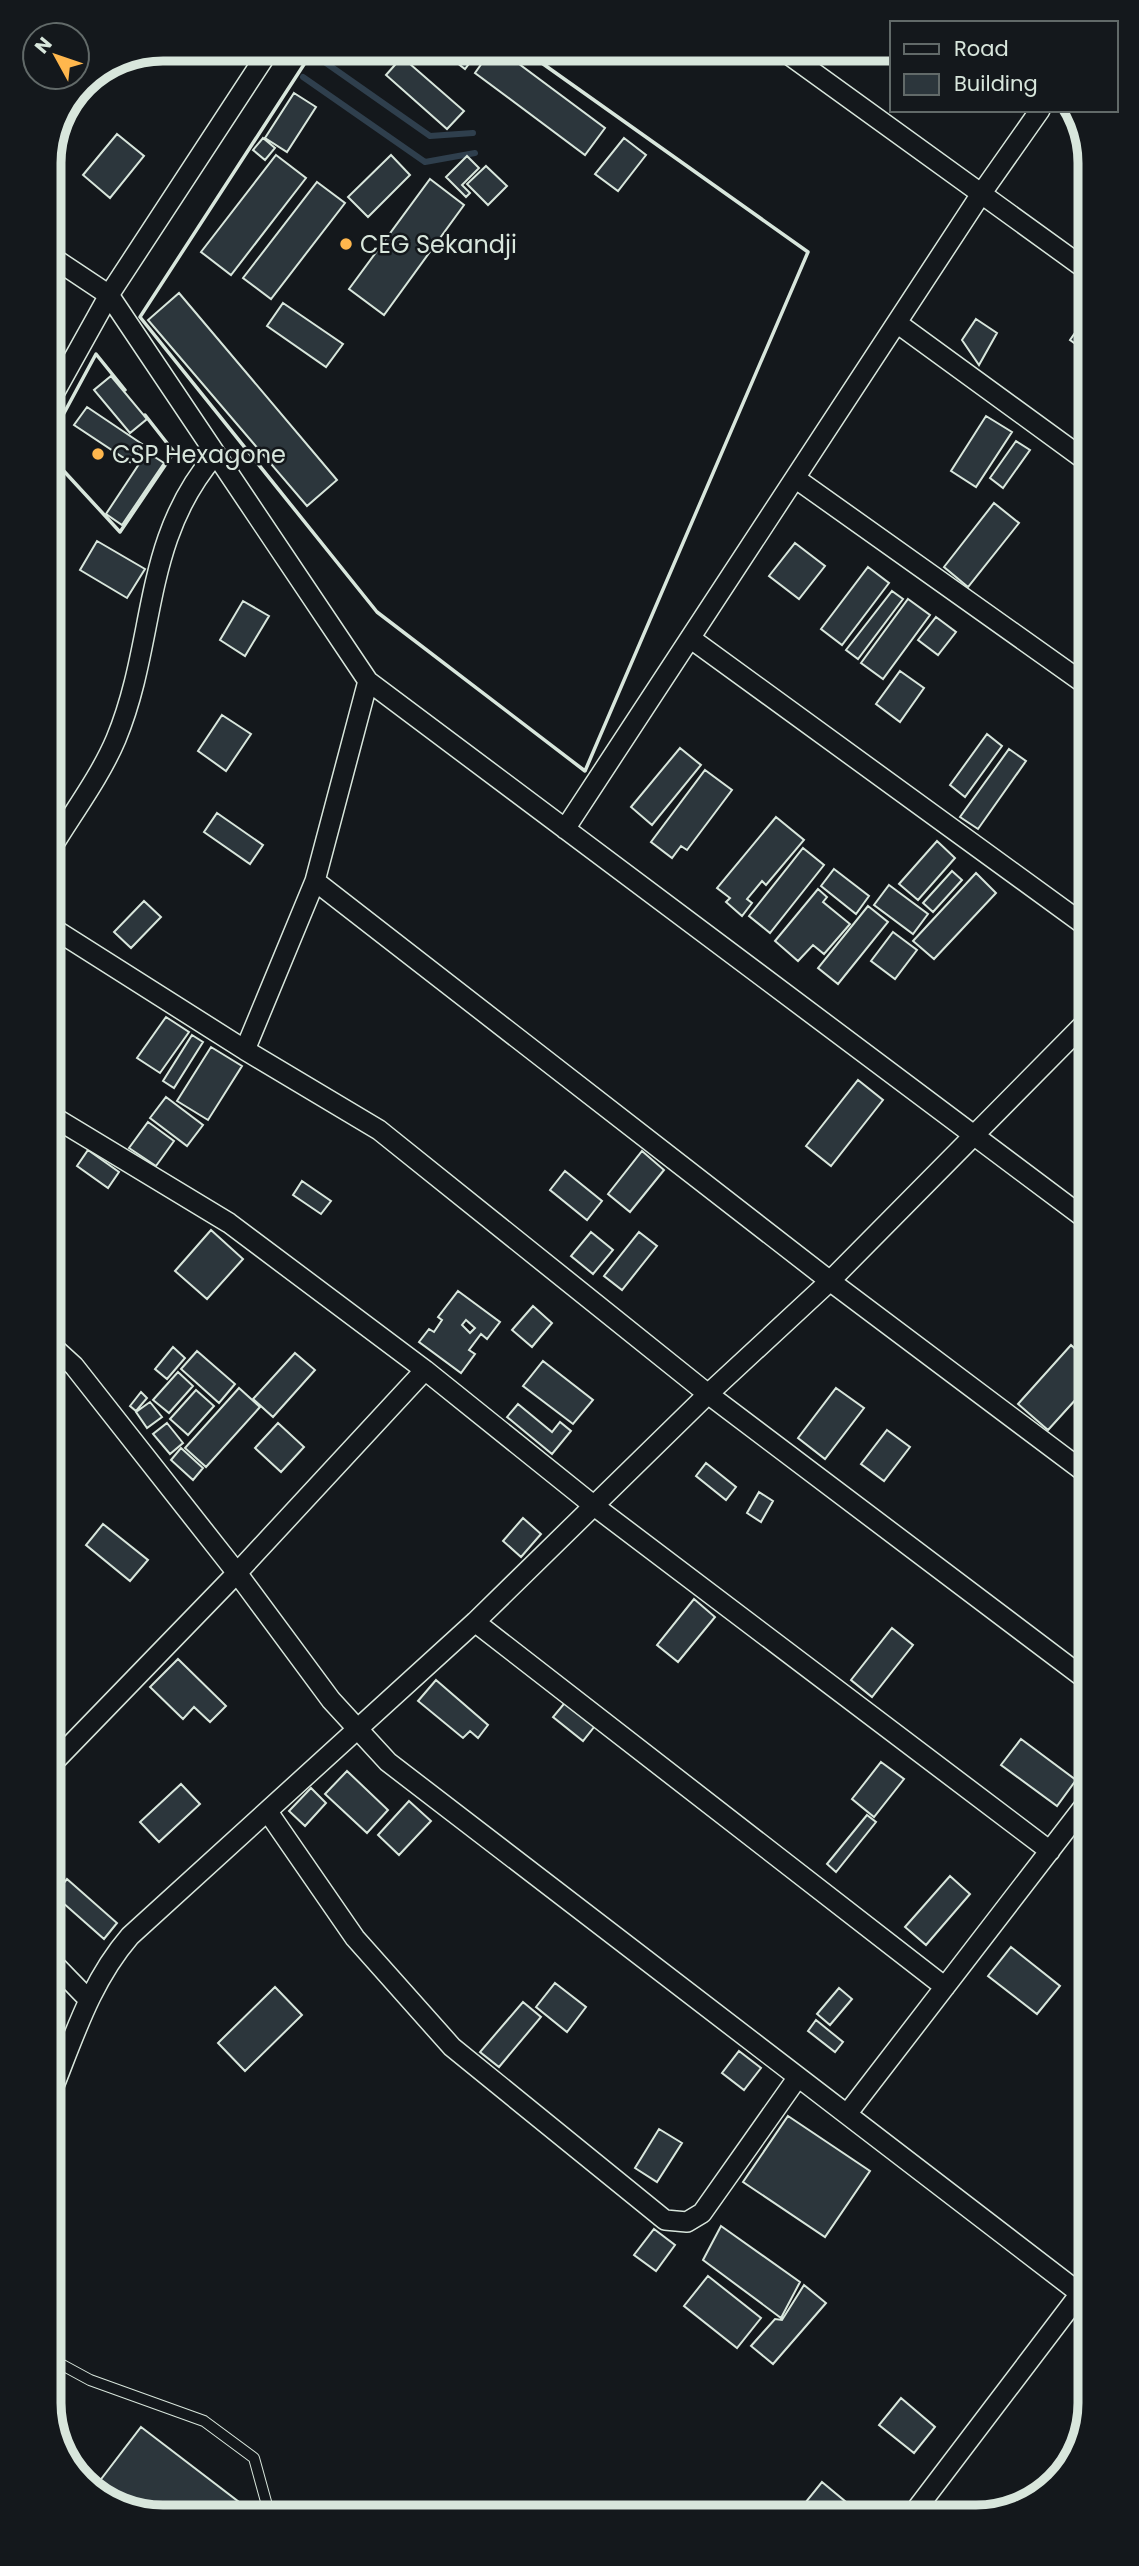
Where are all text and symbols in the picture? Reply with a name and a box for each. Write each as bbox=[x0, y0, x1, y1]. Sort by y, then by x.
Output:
north arrow bbox=[21, 21, 91, 91]
legend bbox=[890, 21, 1118, 112]
text: N bbox=[28, 31, 58, 60]
text: Road bbox=[954, 34, 1009, 63]
text: Building bbox=[954, 69, 1038, 98]
place label: CEG Sekandji bbox=[360, 228, 517, 261]
marker: CEG Sekandji bbox=[338, 236, 354, 252]
place label: CSP Hexagone bbox=[112, 438, 286, 471]
marker: CSP Hexagone bbox=[90, 446, 106, 462]

